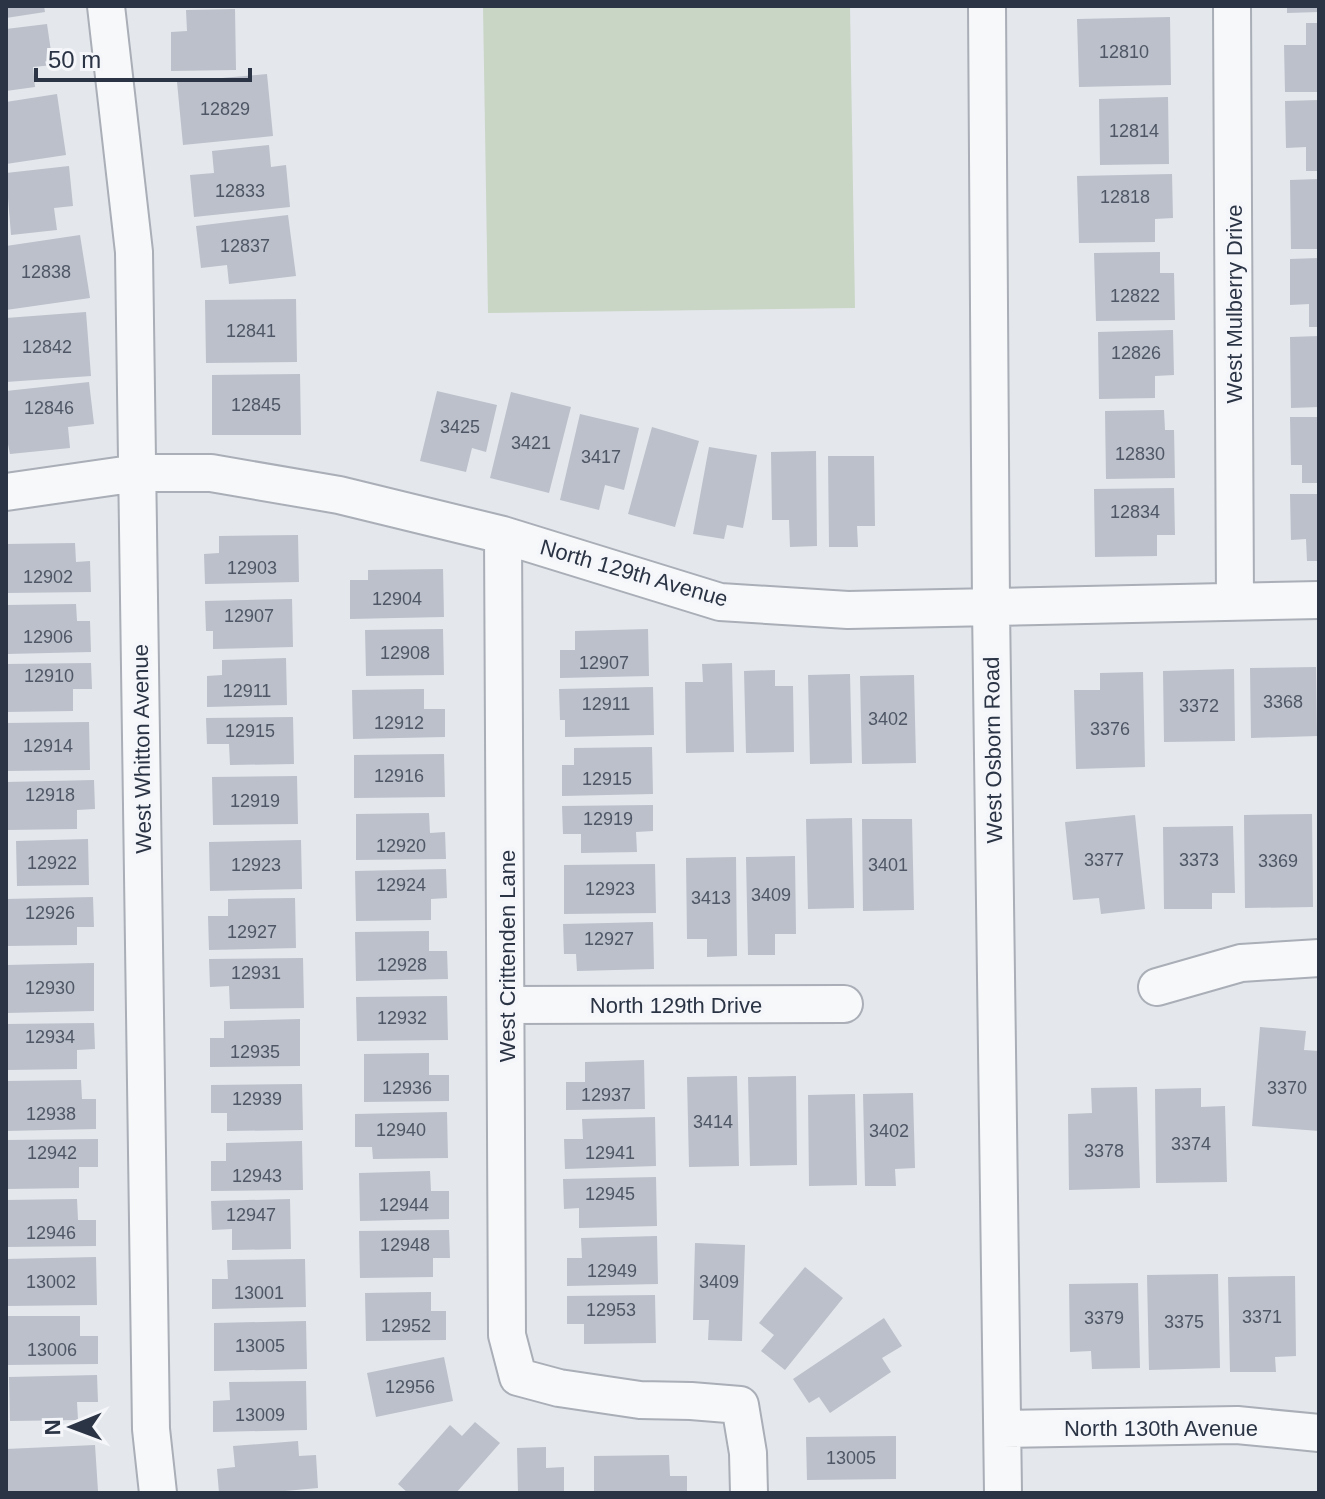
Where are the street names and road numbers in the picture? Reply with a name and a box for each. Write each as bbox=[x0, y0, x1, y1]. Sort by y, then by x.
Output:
street label: West Mulberry Drive bbox=[1222, 205, 1247, 403]
street label: North 129th Avenue bbox=[537, 534, 731, 612]
street label: West Whitton Avenue bbox=[128, 644, 156, 854]
street label: West Osborn Road bbox=[979, 656, 1007, 844]
street label: West Crittenden Lane bbox=[495, 850, 520, 1062]
street label: North 129th Drive bbox=[590, 993, 762, 1018]
street label: North 130th Avenue bbox=[1064, 1416, 1258, 1441]

